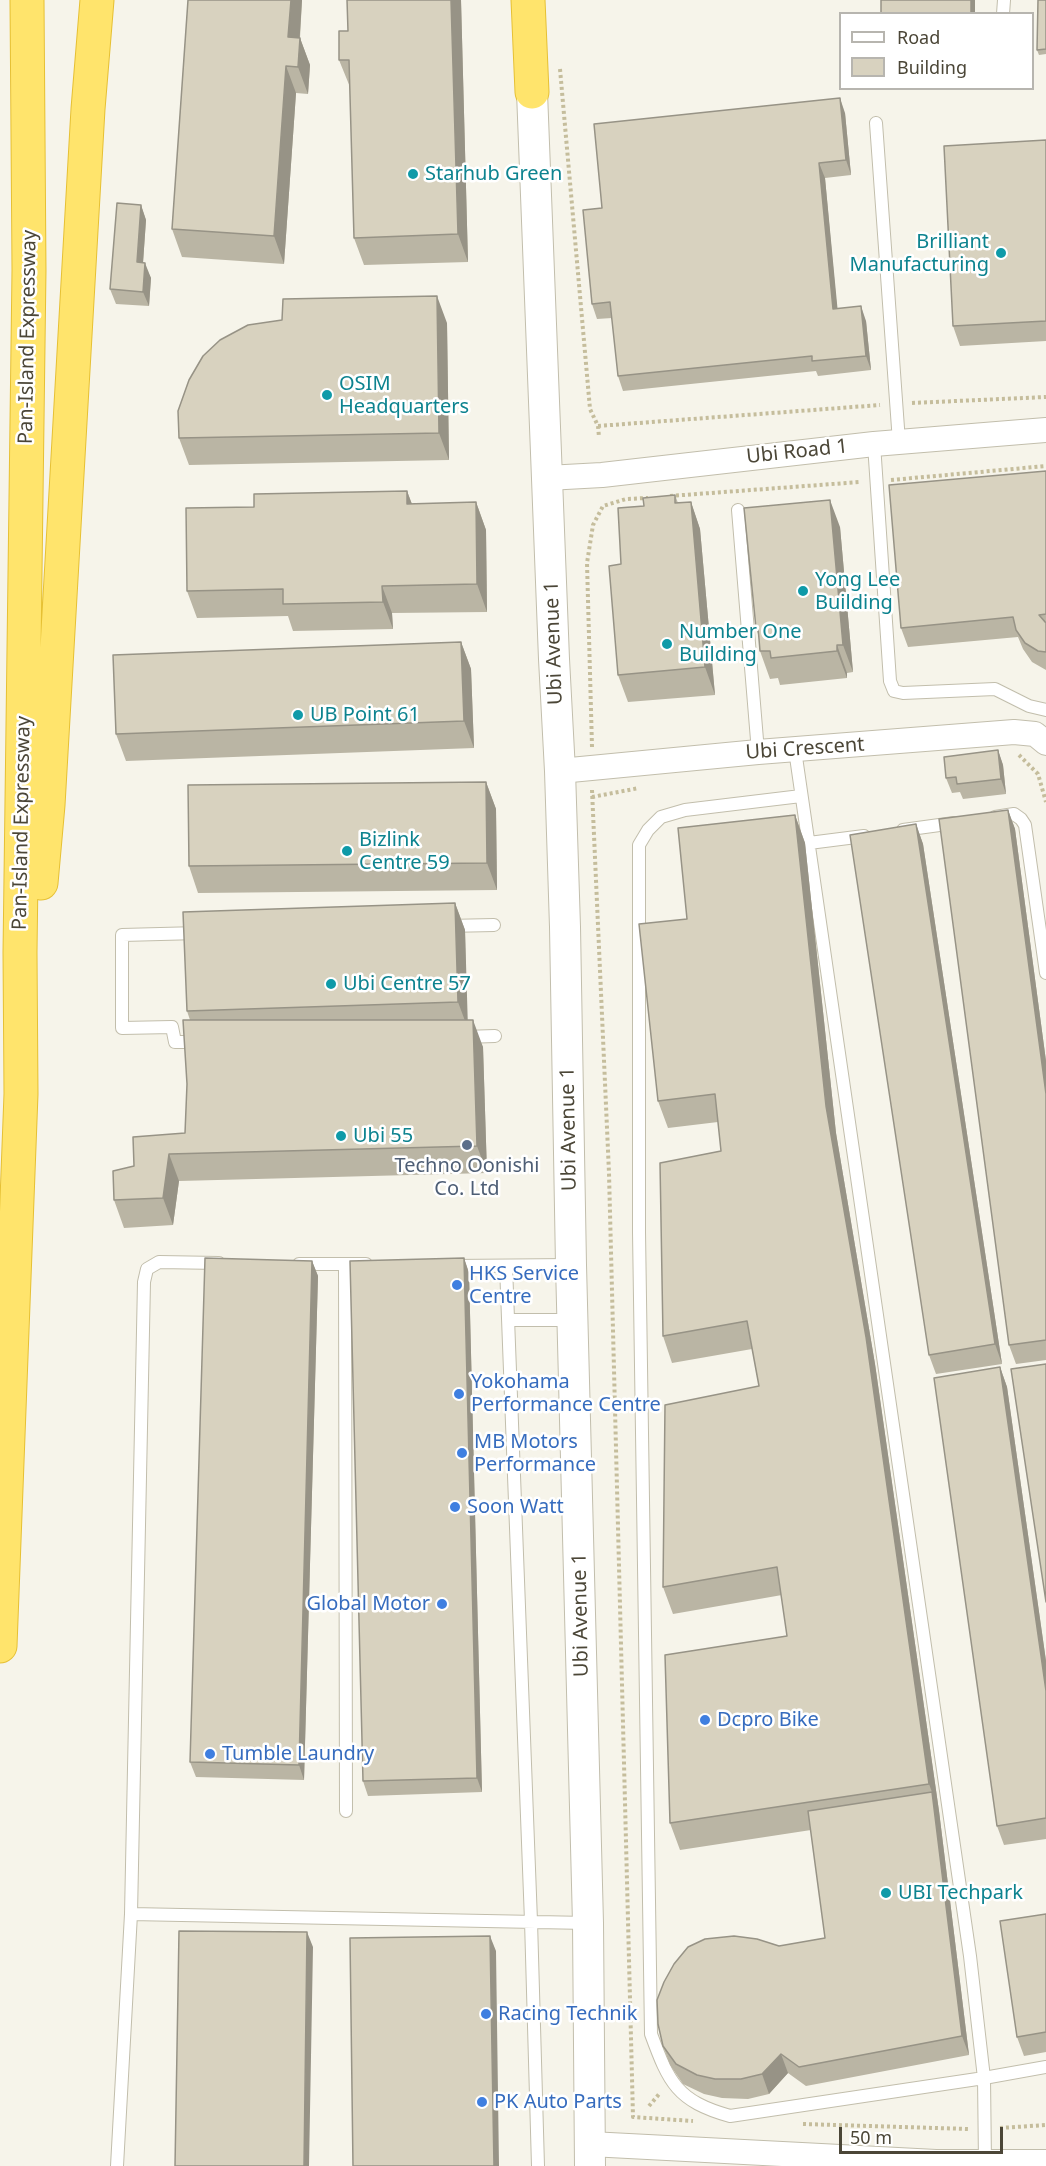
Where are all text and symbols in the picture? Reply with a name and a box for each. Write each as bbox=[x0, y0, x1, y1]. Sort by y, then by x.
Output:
legend bbox=[839, 12, 1034, 90]
text: Road bbox=[897, 25, 940, 49]
text: Building bbox=[897, 55, 967, 79]
place label: Starhub Green bbox=[425, 162, 562, 186]
marker: Starhub Green bbox=[406, 167, 420, 181]
street label: Pan-Island Expressway bbox=[14, 230, 42, 444]
place label: Brilliant Manufacturing bbox=[850, 230, 989, 277]
marker: Brilliant Manufacturing bbox=[994, 246, 1008, 260]
place label: OSIM Headquarters bbox=[339, 372, 469, 419]
marker: OSIM Headquarters bbox=[320, 388, 334, 402]
street label: Ubi Road 1 bbox=[745, 435, 849, 469]
place label: Yong Lee Building bbox=[815, 568, 900, 615]
street label: Ubi Avenue 1 bbox=[540, 581, 568, 705]
marker: Yong Lee Building bbox=[796, 584, 810, 598]
place label: Number One Building bbox=[679, 620, 802, 667]
marker: Number One Building bbox=[660, 637, 674, 651]
place label: UB Point 61 bbox=[310, 703, 420, 727]
marker: UB Point 61 bbox=[291, 708, 305, 722]
street label: Pan-Island Expressway bbox=[8, 716, 36, 930]
street label: Ubi Crescent bbox=[745, 733, 865, 765]
place label: Bizlink Centre 59 bbox=[359, 828, 450, 875]
marker: Bizlink Centre 59 bbox=[340, 844, 354, 858]
place label: Ubi Centre 57 bbox=[343, 972, 471, 996]
marker: Ubi Centre 57 bbox=[324, 977, 338, 991]
street label: Ubi Avenue 1 bbox=[556, 1067, 582, 1191]
place label: Ubi 55 bbox=[353, 1124, 413, 1148]
marker: Ubi 55 bbox=[334, 1129, 348, 1143]
marker: Techno Oonishi Co. Ltd bbox=[460, 1138, 474, 1152]
place label: Techno Oonishi Co. Ltd bbox=[395, 1154, 539, 1201]
place label: HKS Service Centre bbox=[469, 1262, 579, 1309]
marker: HKS Service Centre bbox=[450, 1278, 464, 1292]
place label: Yokohama Performance Centre bbox=[471, 1370, 661, 1417]
marker: Yokohama Performance Centre bbox=[452, 1387, 466, 1401]
place label: MB Motors Performance bbox=[474, 1430, 596, 1477]
marker: MB Motors Performance bbox=[455, 1446, 469, 1460]
place label: Soon Watt bbox=[467, 1495, 564, 1519]
marker: Soon Watt bbox=[448, 1500, 462, 1514]
street label: Ubi Avenue 1 bbox=[568, 1553, 594, 1677]
place label: Global Motor bbox=[306, 1592, 430, 1616]
marker: Global Motor bbox=[435, 1597, 449, 1611]
place label: Dcpro Bike bbox=[717, 1708, 819, 1732]
marker: Dcpro Bike bbox=[698, 1713, 712, 1727]
place label: Tumble Laundry bbox=[222, 1742, 374, 1766]
marker: Tumble Laundry bbox=[203, 1747, 217, 1761]
place label: UBI Techpark bbox=[898, 1881, 1023, 1905]
marker: UBI Techpark bbox=[879, 1886, 893, 1900]
place label: Racing Technik bbox=[498, 2002, 637, 2026]
marker: Racing Technik bbox=[479, 2007, 493, 2021]
place label: PK Auto Parts bbox=[494, 2090, 622, 2114]
marker: PK Auto Parts bbox=[475, 2095, 489, 2109]
scale bar bbox=[842, 2115, 1006, 2153]
text: 50 m bbox=[850, 2125, 892, 2149]

